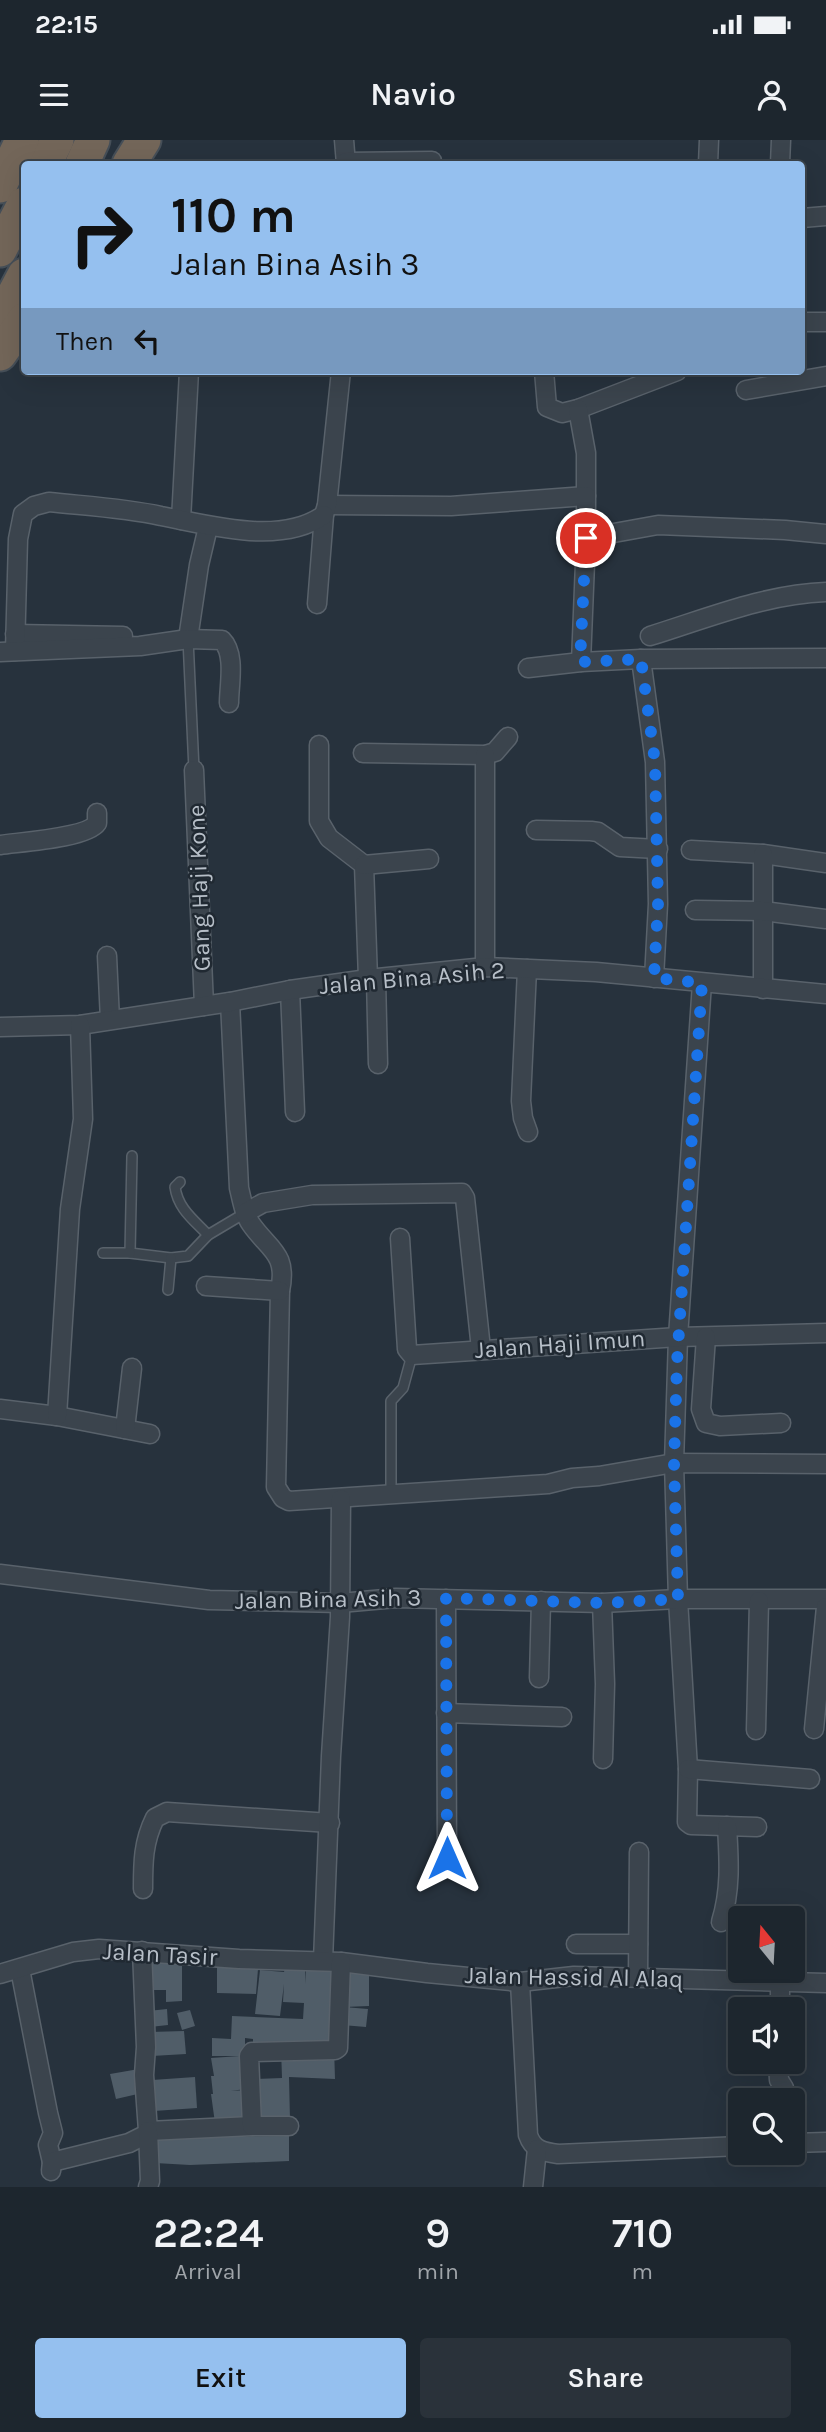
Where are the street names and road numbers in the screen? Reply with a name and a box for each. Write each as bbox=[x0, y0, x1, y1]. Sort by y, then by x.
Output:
street label: Gang Haji Kone bbox=[182, 804, 216, 972]
street label: Jalan Bina Asih 2 bbox=[318, 956, 506, 1000]
street label: Jalan Haji Imun bbox=[474, 1324, 646, 1364]
street label: Jalan Bina Asih 3 bbox=[235, 1583, 421, 1615]
street label: Jalan Tasir bbox=[102, 1937, 218, 1971]
street label: Jalan Hassid Al Alaq bbox=[465, 1961, 683, 1993]

